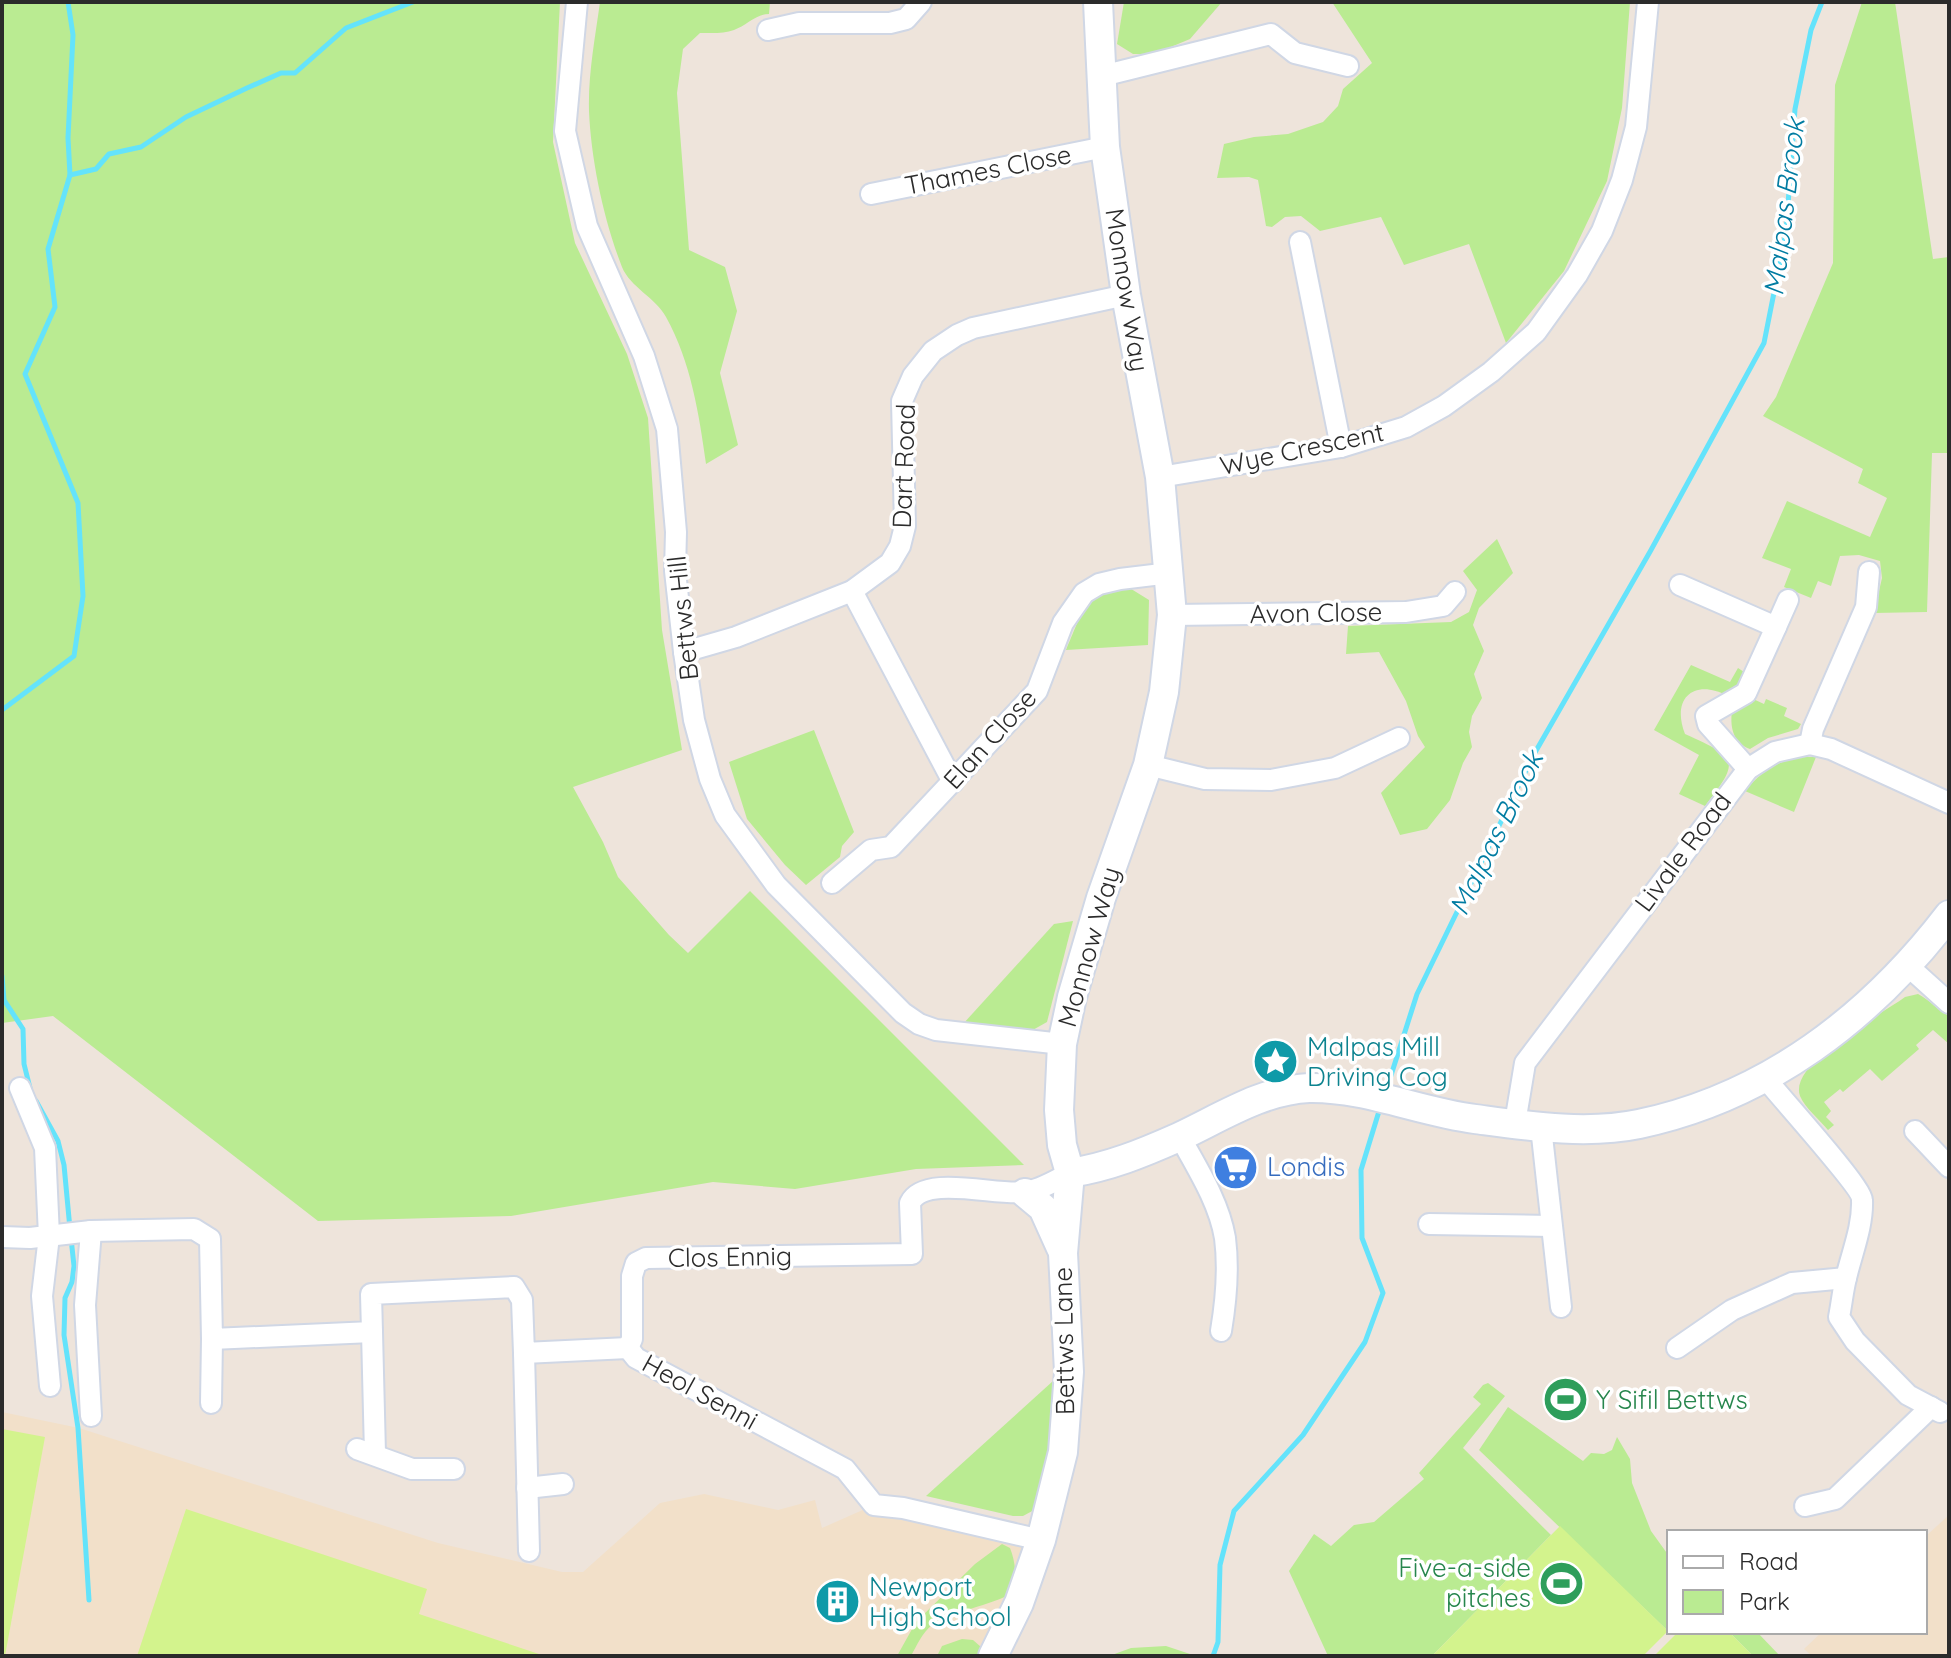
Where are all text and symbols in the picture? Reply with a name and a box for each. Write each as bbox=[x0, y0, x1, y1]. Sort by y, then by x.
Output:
water label: Malpas Brook bbox=[1755, 113, 1812, 298]
street label: Thames Close bbox=[902, 137, 1074, 202]
street label: Monnow Way bbox=[1098, 206, 1157, 374]
street label: Dart Road bbox=[885, 403, 922, 529]
street label: Wye Crescent bbox=[1217, 415, 1387, 482]
street label: Bettws Hill bbox=[660, 554, 705, 682]
street label: Avon Close bbox=[1249, 595, 1383, 630]
street label: Elan Close bbox=[936, 682, 1043, 796]
water label: Malpas Brook bbox=[1441, 742, 1552, 921]
street label: Livale Road bbox=[1627, 786, 1738, 918]
street label: Monnow Way bbox=[1050, 863, 1127, 1031]
place label: Malpas Mill Driving Cog bbox=[1307, 1030, 1448, 1093]
place icon: Malpas Mill Driving Cog bbox=[1252, 1038, 1300, 1086]
supermarket icon: Londis bbox=[1212, 1143, 1260, 1191]
place label: Londis bbox=[1267, 1150, 1345, 1183]
street label: Clos Ennig bbox=[668, 1239, 792, 1274]
street label: Bettws Lane bbox=[1046, 1267, 1081, 1415]
street label: Heol Senni bbox=[637, 1346, 764, 1437]
sports icon: Y Sifil Bettws bbox=[1541, 1376, 1589, 1424]
place label: Y Sifil Bettws bbox=[1596, 1383, 1748, 1416]
legend bbox=[1667, 1530, 1927, 1634]
text: Road bbox=[1739, 1546, 1799, 1576]
place label: Five-a-side pitches bbox=[1398, 1551, 1531, 1614]
sports icon: Five-a-side pitches bbox=[1538, 1559, 1586, 1607]
place label: Newport High School bbox=[869, 1570, 1012, 1633]
building icon: Newport High School bbox=[814, 1578, 862, 1626]
text: Park bbox=[1739, 1586, 1790, 1616]

